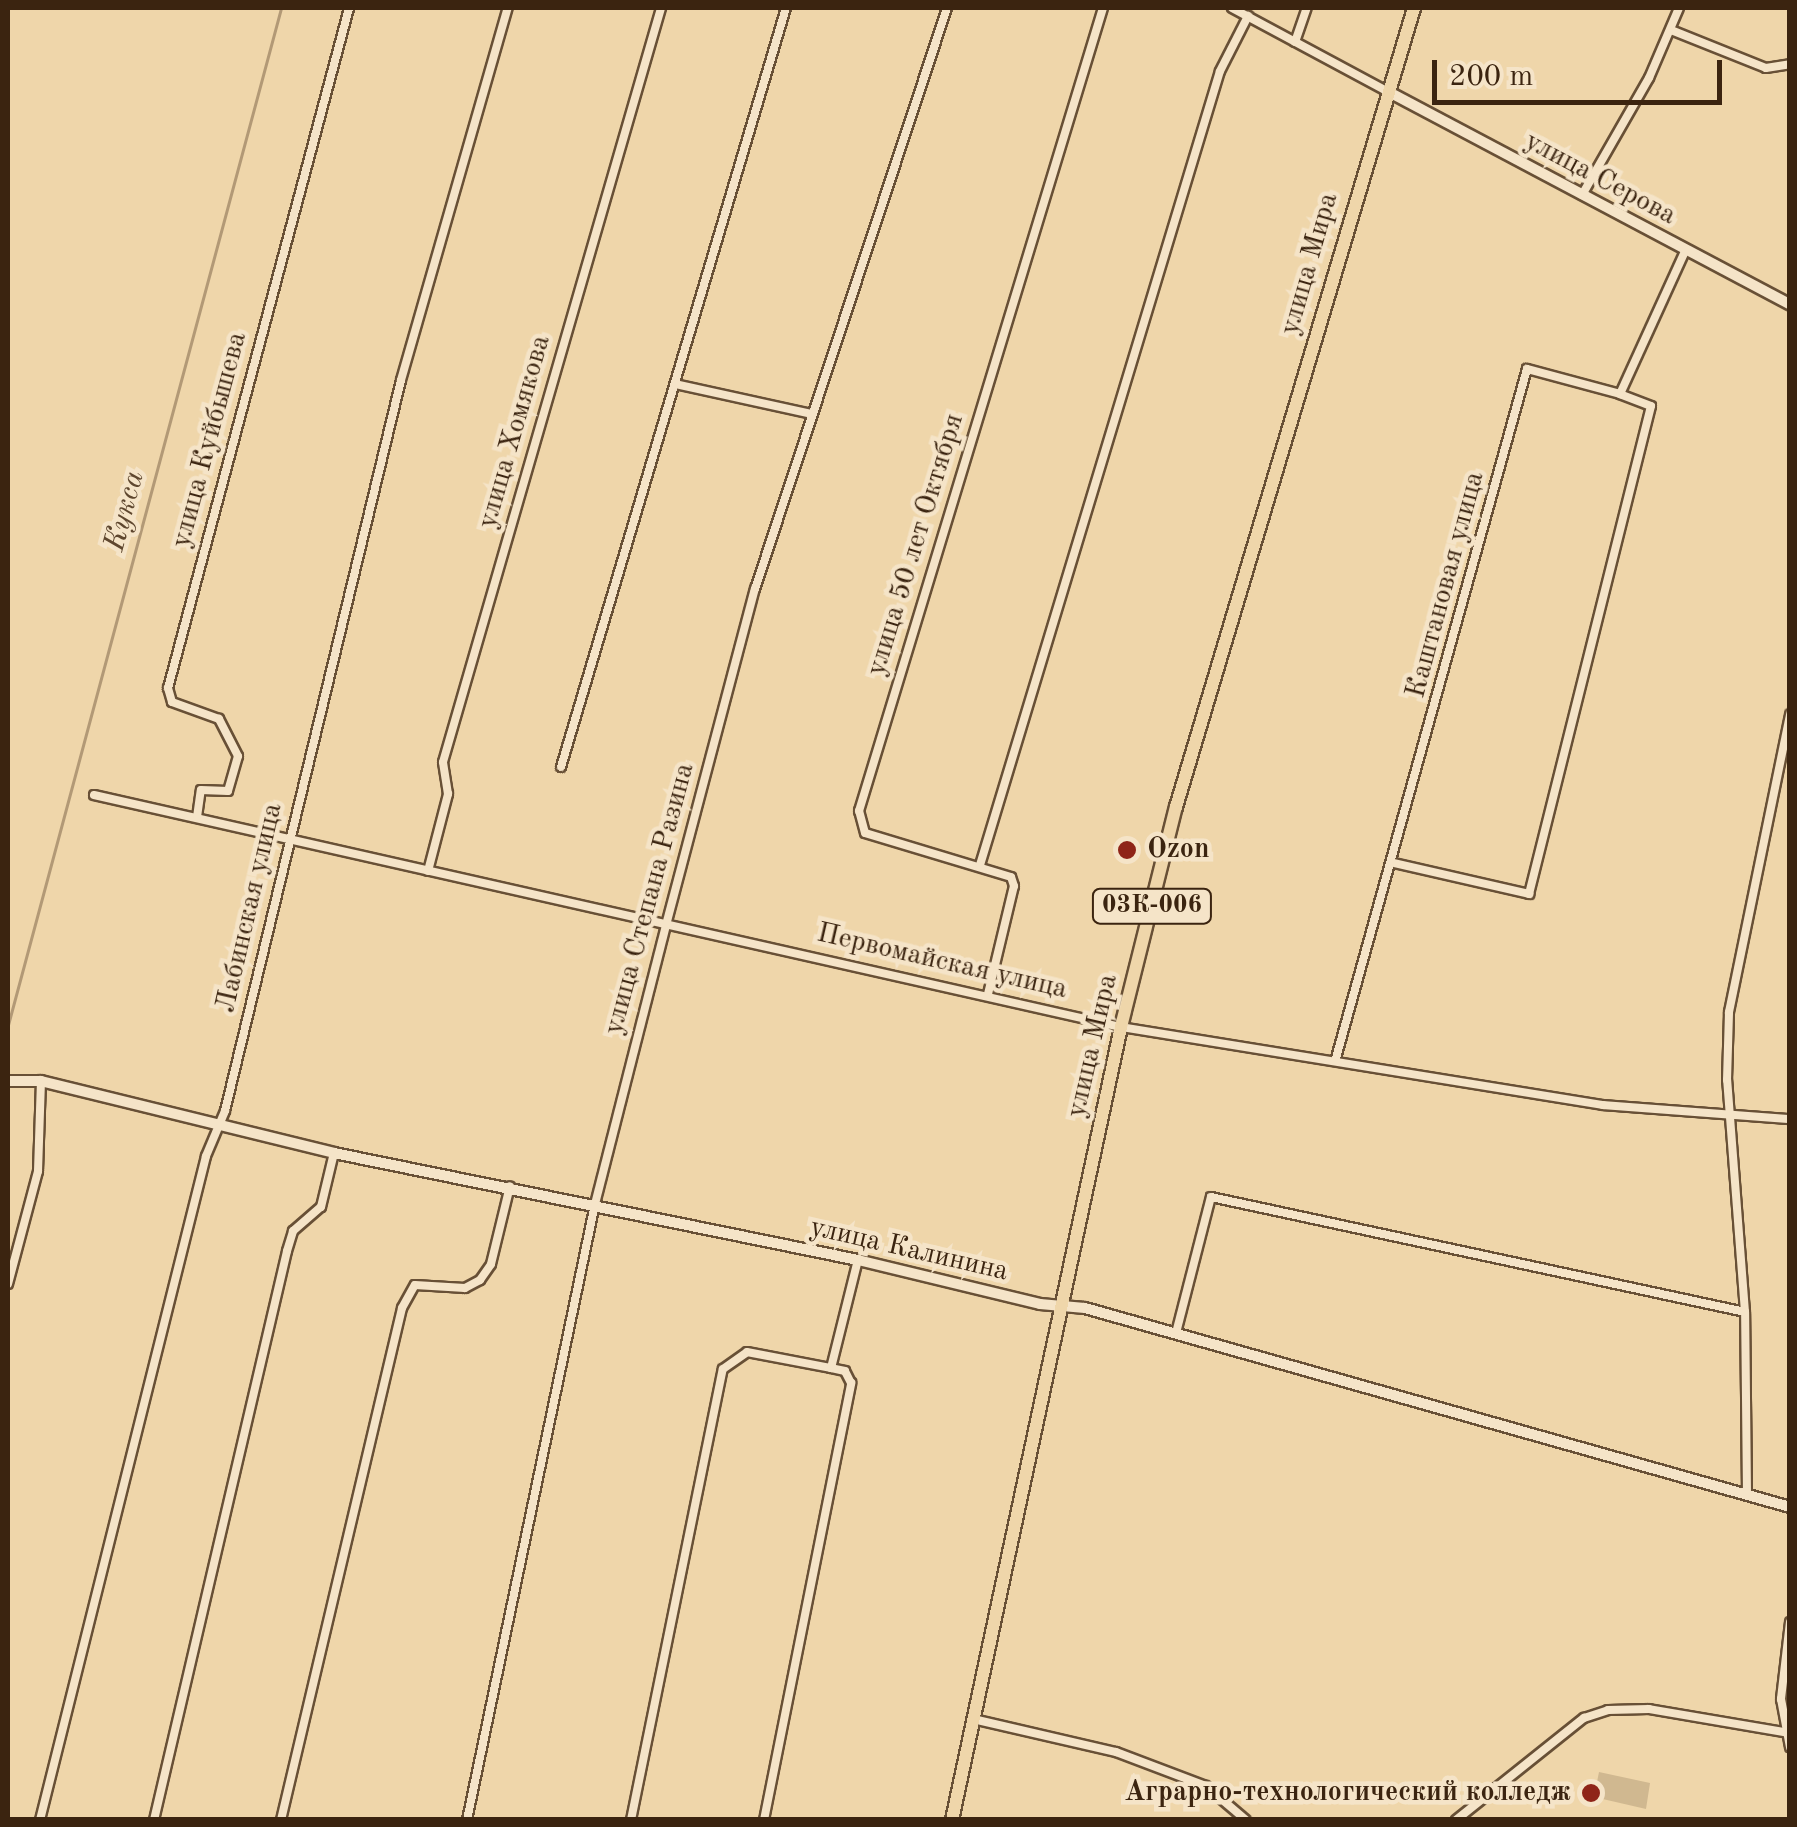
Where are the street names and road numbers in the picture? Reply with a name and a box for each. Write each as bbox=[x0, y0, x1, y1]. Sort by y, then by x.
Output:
street label: улица Серова bbox=[1518, 125, 1682, 233]
street label: улица Мира bbox=[1274, 189, 1346, 339]
street label: улица Куйбышева bbox=[165, 328, 255, 552]
street label: улица Хомякова bbox=[471, 331, 559, 533]
street label: улица 50 лет Октября bbox=[860, 410, 972, 680]
street label: Каштановая улица bbox=[1400, 468, 1492, 702]
street label: улица Степана Разина bbox=[598, 760, 702, 1038]
street label: Лабинская улица bbox=[210, 800, 290, 1016]
road number: 03К-006 bbox=[1090, 886, 1214, 926]
street label: Первомайская улица bbox=[814, 917, 1070, 1007]
street label: улица Мира bbox=[1060, 971, 1126, 1121]
street label: улица Калинина bbox=[807, 1211, 1011, 1289]

